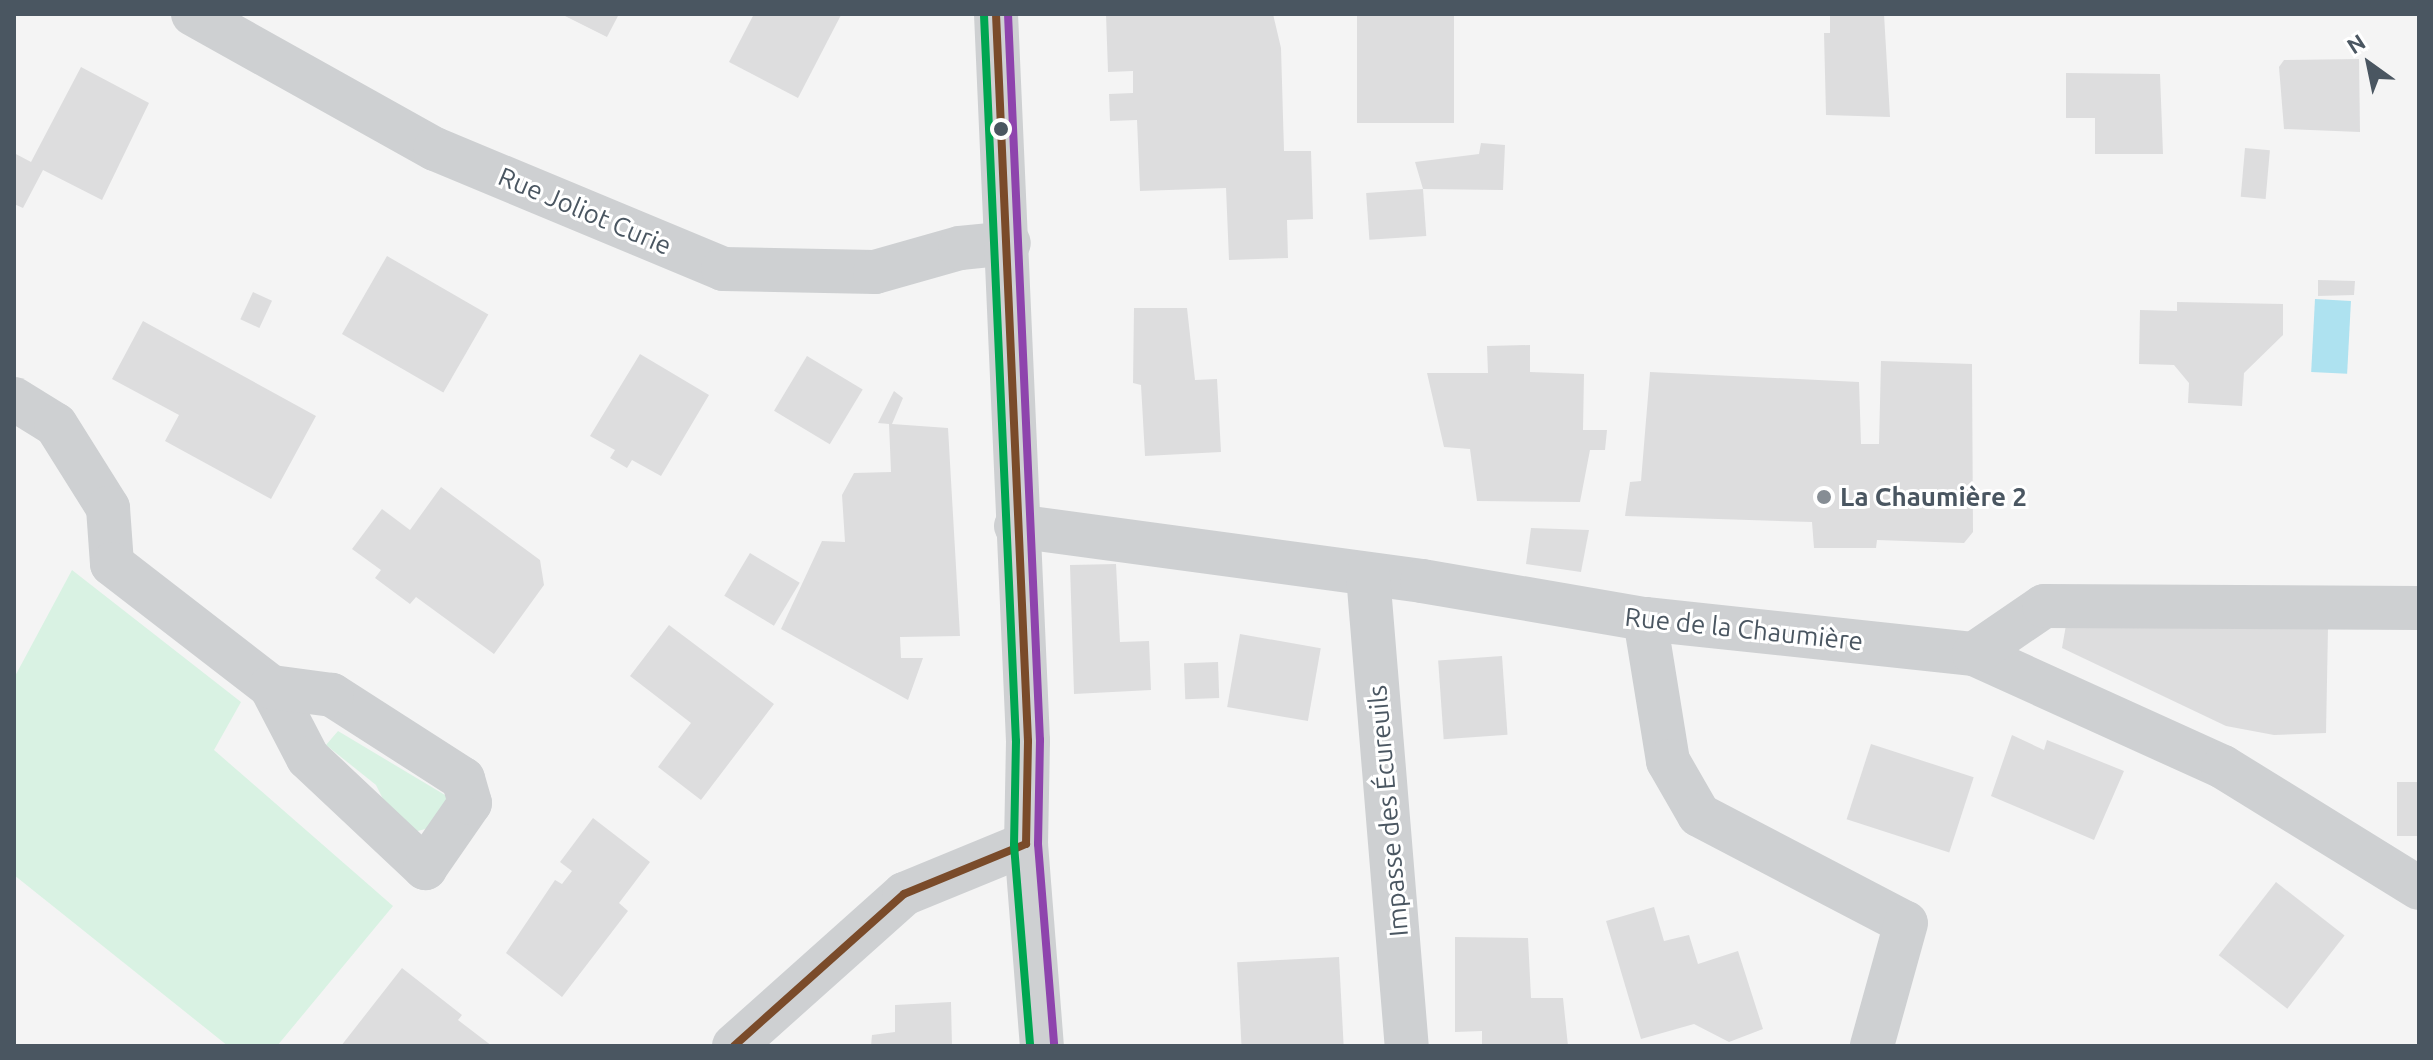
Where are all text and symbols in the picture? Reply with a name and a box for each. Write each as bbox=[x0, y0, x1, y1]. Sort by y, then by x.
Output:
north arrow bbox=[2329, 24, 2409, 104]
text: N bbox=[2342, 29, 2369, 58]
unlabelled marker bbox=[993, 121, 1009, 137]
street label: Rue Joliot Curie bbox=[494, 161, 676, 261]
place label: La Chaumière 2 bbox=[1840, 481, 2027, 513]
marker: La Chaumière 2 bbox=[1815, 488, 1833, 506]
street label: Rue de la Chaumière bbox=[1623, 601, 1865, 657]
street label: Impasse des Écureuils bbox=[1361, 684, 1415, 938]

